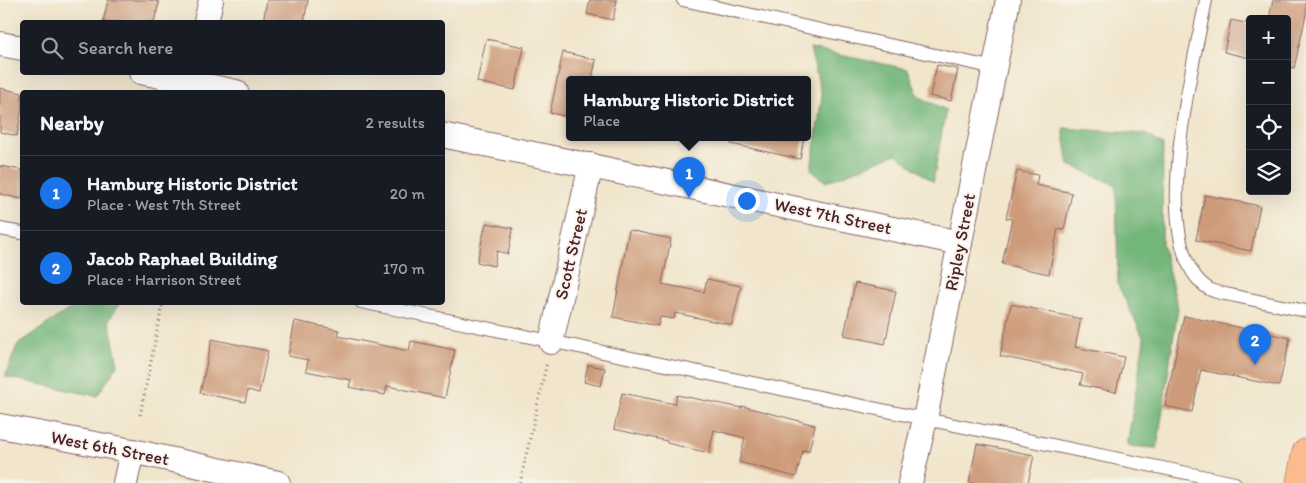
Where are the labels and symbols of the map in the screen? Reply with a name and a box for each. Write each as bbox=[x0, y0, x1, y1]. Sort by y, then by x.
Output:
pin: 1 bbox=[673, 157, 705, 198]
your location bbox=[734, 188, 760, 214]
street label: Ripley Street bbox=[940, 191, 980, 293]
street label: West 7th Street bbox=[772, 193, 894, 239]
street label: Scott Street bbox=[550, 206, 592, 302]
pin: 2 bbox=[1239, 324, 1271, 365]
street label: West 6th Street bbox=[49, 426, 171, 470]

